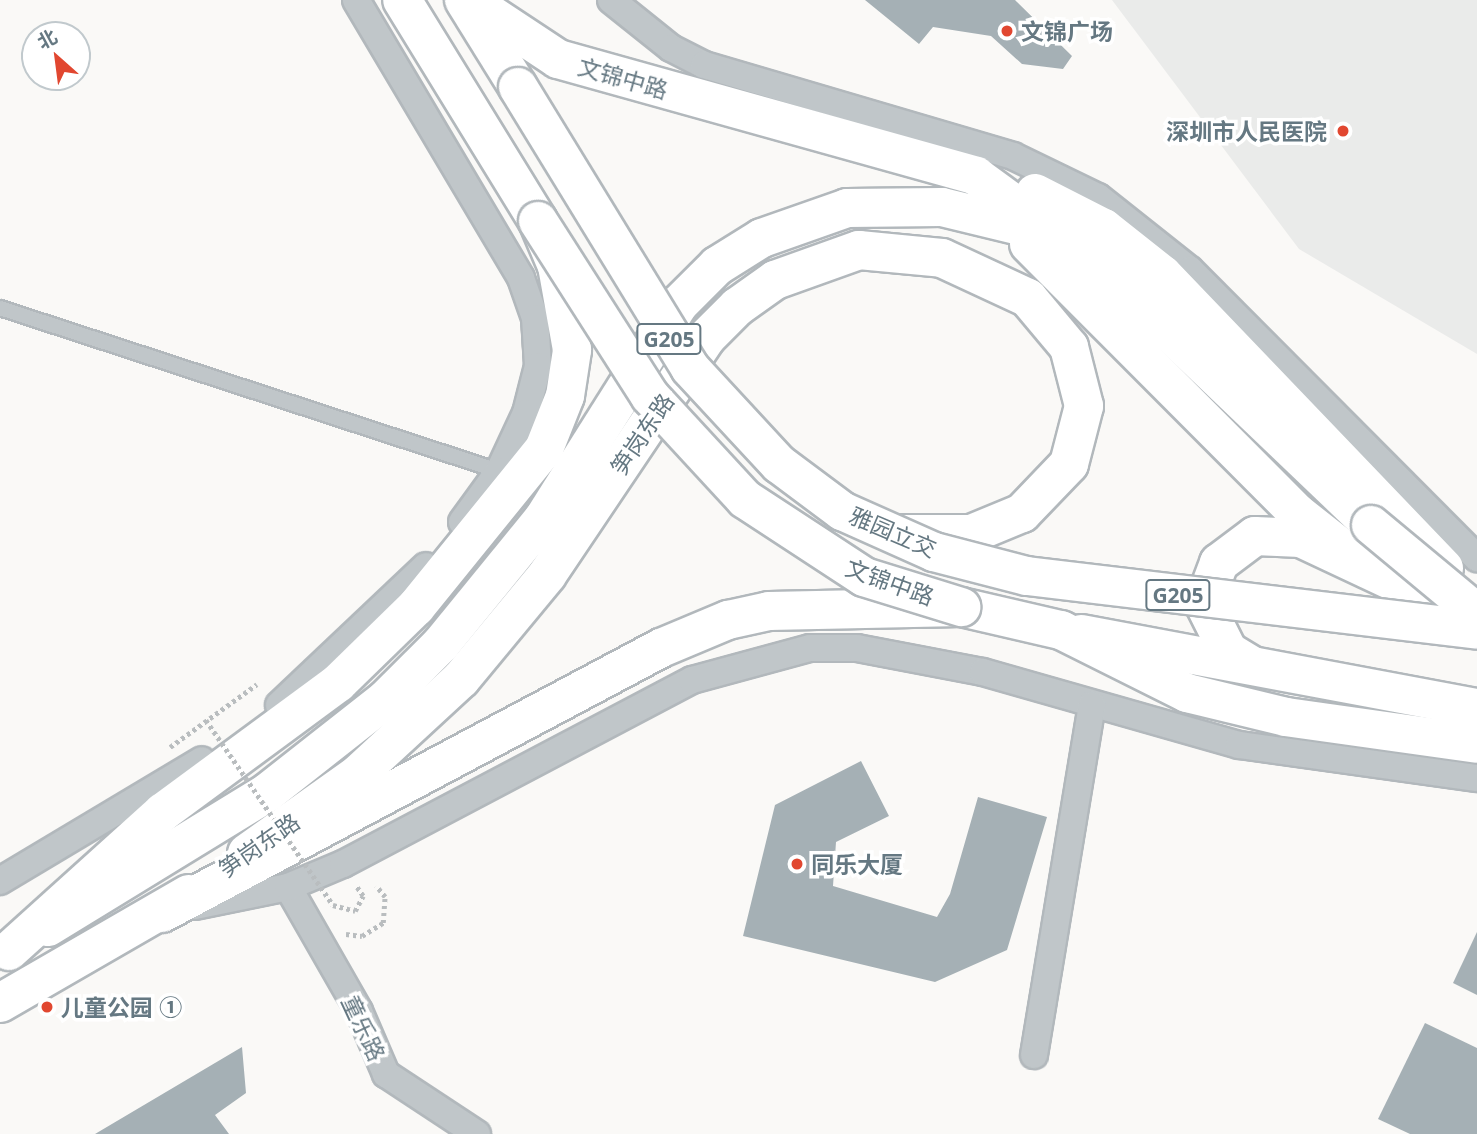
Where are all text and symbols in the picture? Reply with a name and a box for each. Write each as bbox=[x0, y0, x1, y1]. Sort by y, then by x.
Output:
place label: 文锦广场 bbox=[1021, 17, 1113, 45]
north arrow bbox=[21, 21, 91, 91]
text: 北 bbox=[33, 23, 62, 55]
marker: 文锦广场 bbox=[999, 23, 1015, 39]
street label: 文锦中路 bbox=[575, 52, 671, 104]
place label: 深圳市人民医院 bbox=[1166, 117, 1327, 145]
marker: 深圳市人民医院 bbox=[1333, 121, 1353, 141]
road number: G205 bbox=[636, 322, 702, 356]
street label: 笋岗东路 bbox=[605, 388, 679, 480]
street label: 雅园立交 bbox=[845, 501, 941, 563]
street label: 文锦中路 bbox=[842, 553, 938, 611]
road number: G205 bbox=[1145, 578, 1211, 612]
street label: 笋岗东路 bbox=[213, 807, 305, 883]
place label: 同乐大厦 bbox=[811, 850, 903, 878]
marker: 同乐大厦 bbox=[789, 856, 805, 872]
street label: 童乐路 bbox=[337, 991, 391, 1065]
place label: 儿童公园 ① bbox=[61, 993, 182, 1021]
marker: 儿童公园 ① bbox=[39, 999, 55, 1015]

